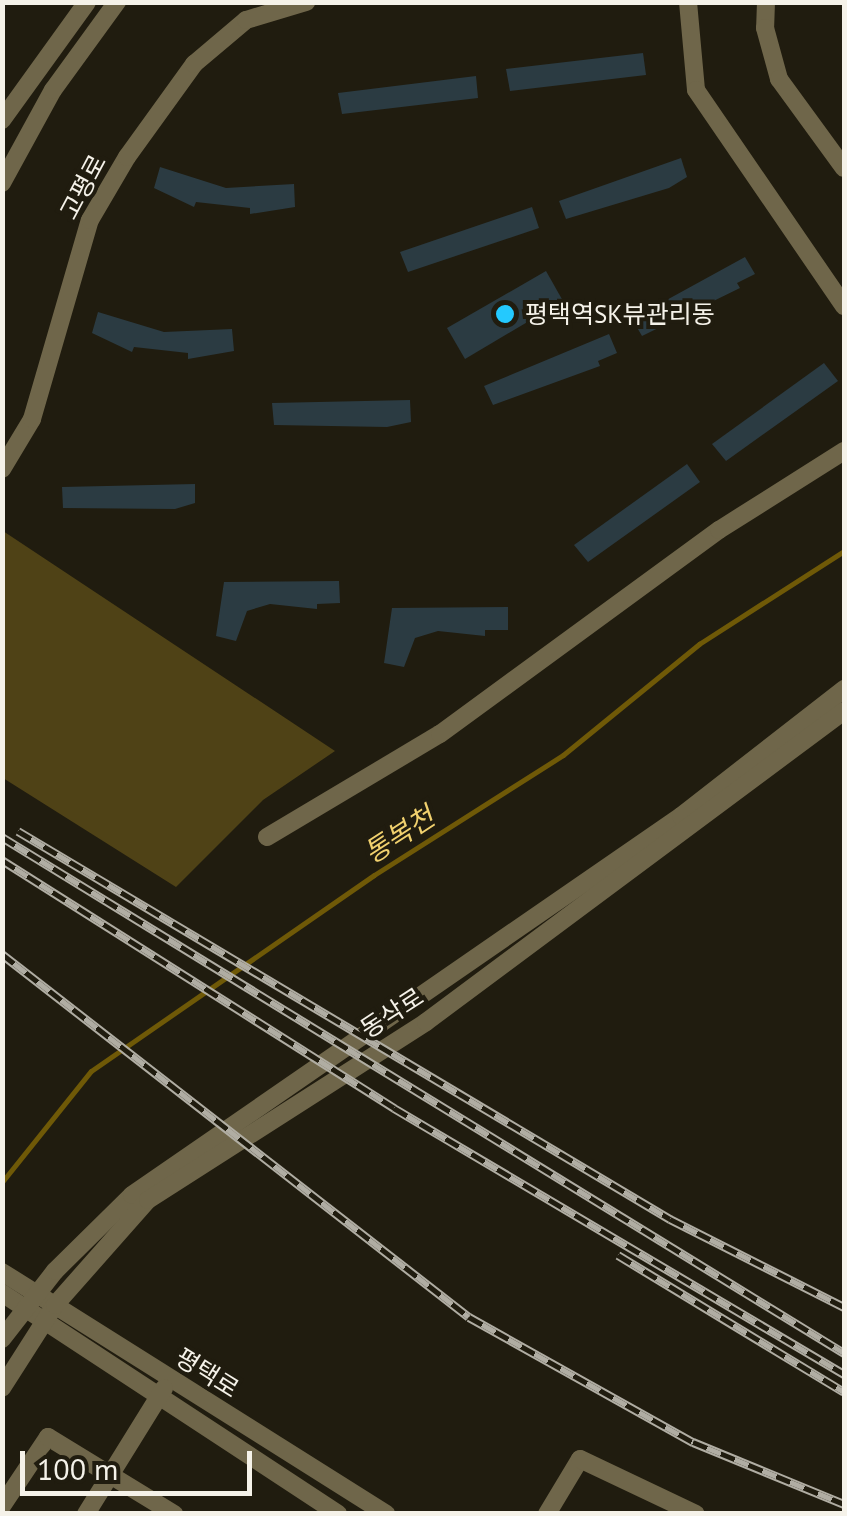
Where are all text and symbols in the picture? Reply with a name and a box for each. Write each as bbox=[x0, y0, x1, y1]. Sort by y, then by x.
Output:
street label: 고평로 bbox=[54, 149, 112, 225]
place label: 평택역SK뷰관리동 bbox=[525, 299, 715, 329]
marker: 평택역SK뷰관리동 bbox=[494, 303, 516, 325]
water label: 통복천 bbox=[357, 800, 441, 870]
street label: 동삭로 bbox=[355, 982, 429, 1044]
street label: 평택로 bbox=[170, 1342, 244, 1404]
scale bar bbox=[25, 1431, 258, 1493]
text: 100 m bbox=[37, 1449, 118, 1488]

